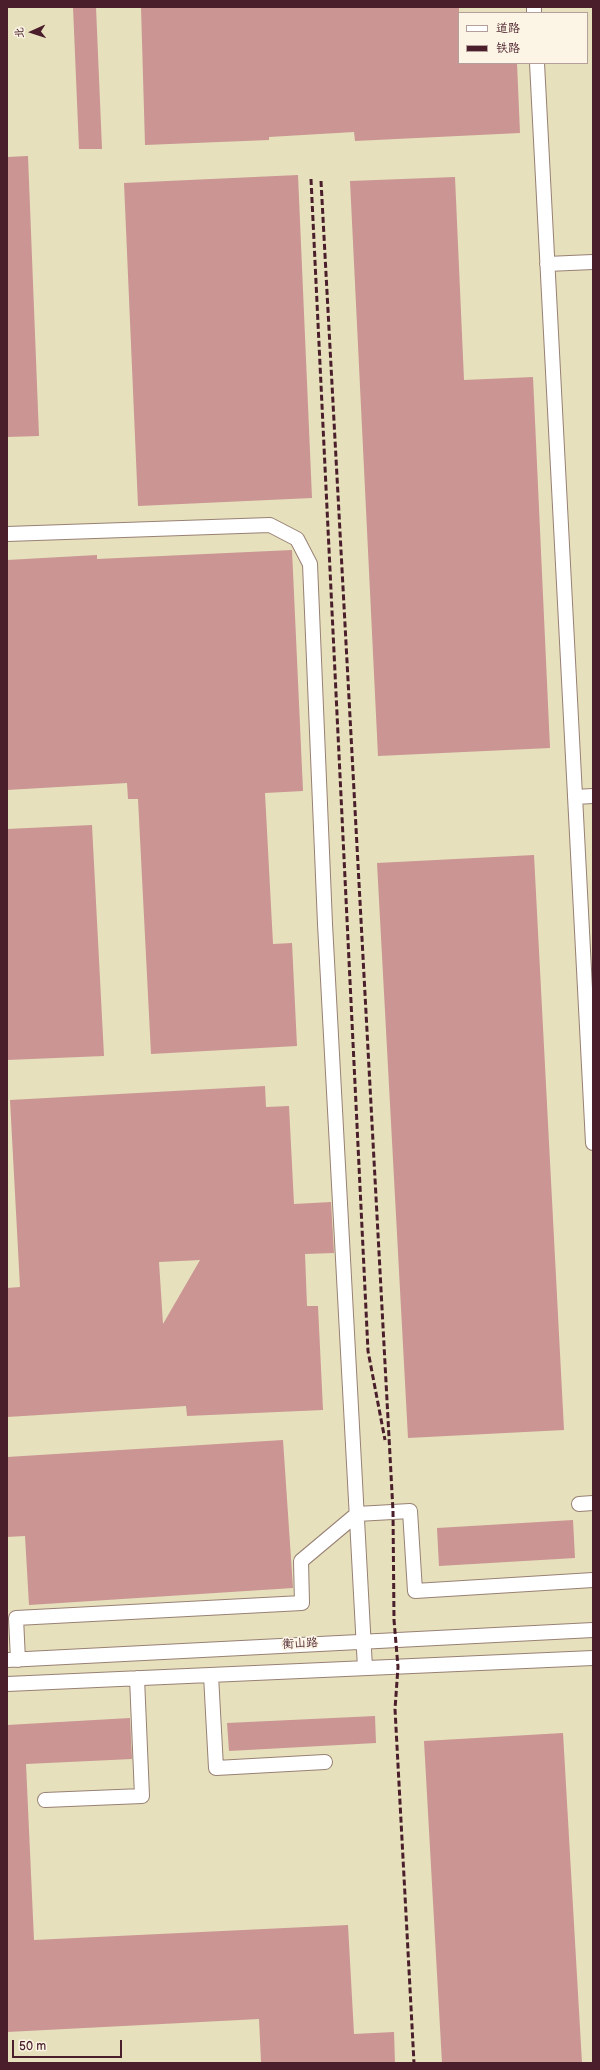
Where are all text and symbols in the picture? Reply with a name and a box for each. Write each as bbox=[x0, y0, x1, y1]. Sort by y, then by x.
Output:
north arrow bbox=[12, 12, 52, 52]
legend bbox=[458, 12, 588, 64]
text: 道路 bbox=[496, 21, 520, 36]
text: 北 bbox=[13, 27, 26, 38]
text: 铁路 bbox=[496, 41, 520, 56]
street label: 衡山路 bbox=[282, 1636, 318, 1652]
scale bar bbox=[14, 2032, 124, 2058]
text: 50 m bbox=[19, 2039, 46, 2054]

